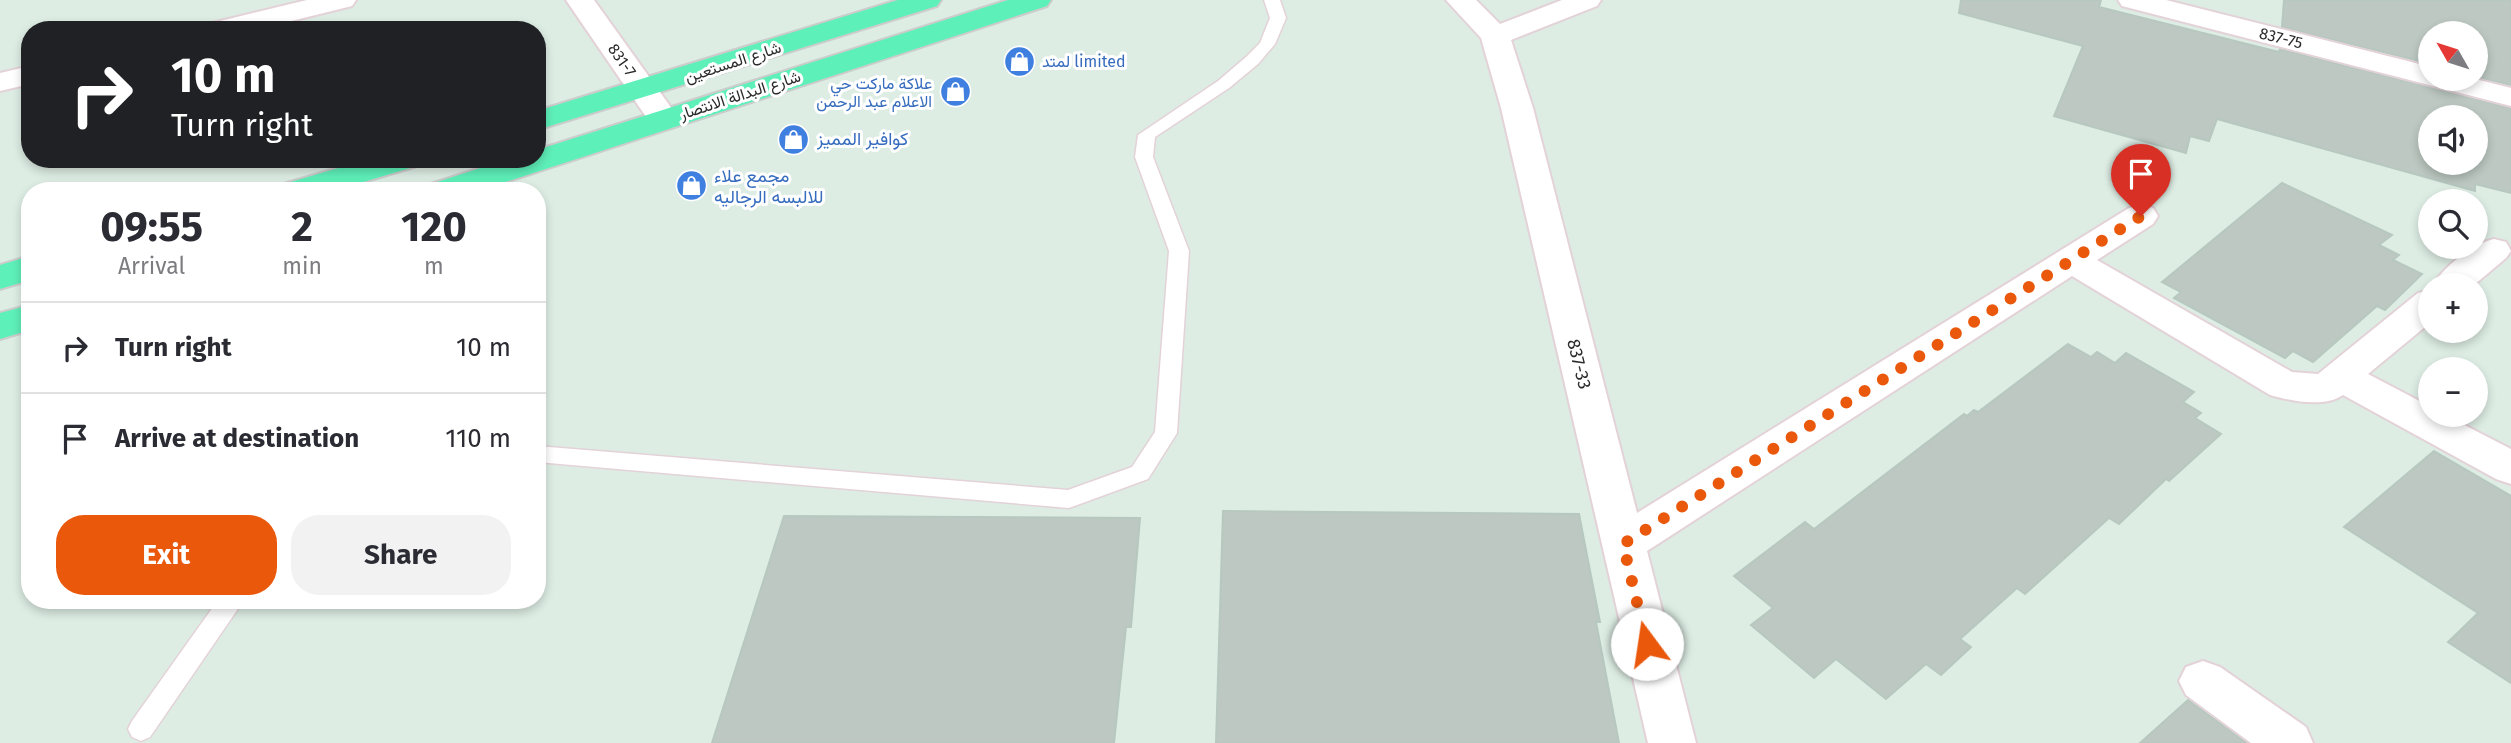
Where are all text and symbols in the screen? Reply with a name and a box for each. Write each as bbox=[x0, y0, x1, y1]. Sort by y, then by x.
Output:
north arrow bbox=[2418, 21, 2488, 91]
map controls bbox=[2418, 21, 2488, 427]
street label: 837-75 bbox=[2257, 23, 2305, 53]
street label: شارع المستعين bbox=[682, 37, 784, 88]
street label: 831-7 bbox=[604, 40, 640, 80]
shop icon: لمتد limited bbox=[1002, 44, 1036, 78]
text: 10 m bbox=[171, 46, 275, 105]
icon: right bbox=[56, 49, 147, 140]
place label: لمتد limited bbox=[1042, 52, 1126, 71]
street label: شارع البدالة الانتصار bbox=[676, 66, 804, 126]
place label: علاكة ماركت حي الاعلام عبد الرحمن bbox=[816, 74, 932, 112]
shop icon: علاكة ماركت حي الاعلام عبد الرحمن bbox=[938, 75, 972, 109]
button: sound bbox=[2418, 105, 2488, 175]
text: Turn right bbox=[171, 106, 313, 144]
shop icon: كوافير المميز bbox=[777, 122, 811, 156]
place label: كوافير المميز bbox=[816, 128, 908, 150]
pin bbox=[2111, 144, 2171, 216]
icon: arrive bbox=[2122, 155, 2160, 193]
place label: مجمع علاء للالبسه الرجاليه bbox=[714, 165, 823, 208]
shop icon: مجمع علاء للالبسه الرجاليه bbox=[674, 169, 708, 203]
button: search bbox=[2418, 189, 2488, 259]
text: 09:55 bbox=[100, 202, 203, 252]
text: 2 bbox=[291, 202, 313, 252]
text: 120 bbox=[401, 202, 467, 252]
text: Arrival bbox=[118, 252, 185, 280]
text: min bbox=[282, 252, 322, 280]
text: m bbox=[424, 252, 444, 280]
button: + bbox=[2418, 273, 2488, 343]
icon: right bbox=[56, 329, 94, 367]
text: Turn right bbox=[115, 332, 232, 363]
text: 10 m bbox=[456, 332, 511, 363]
street label: 837-33 bbox=[1562, 337, 1596, 391]
button: − bbox=[2418, 357, 2488, 427]
icon: arrive bbox=[56, 420, 94, 458]
text: Arrive at destination bbox=[115, 423, 359, 454]
text: 110 m bbox=[445, 423, 511, 454]
button: Exit bbox=[56, 515, 277, 595]
button: Share bbox=[291, 515, 511, 595]
position arrow bbox=[1610, 607, 1684, 681]

